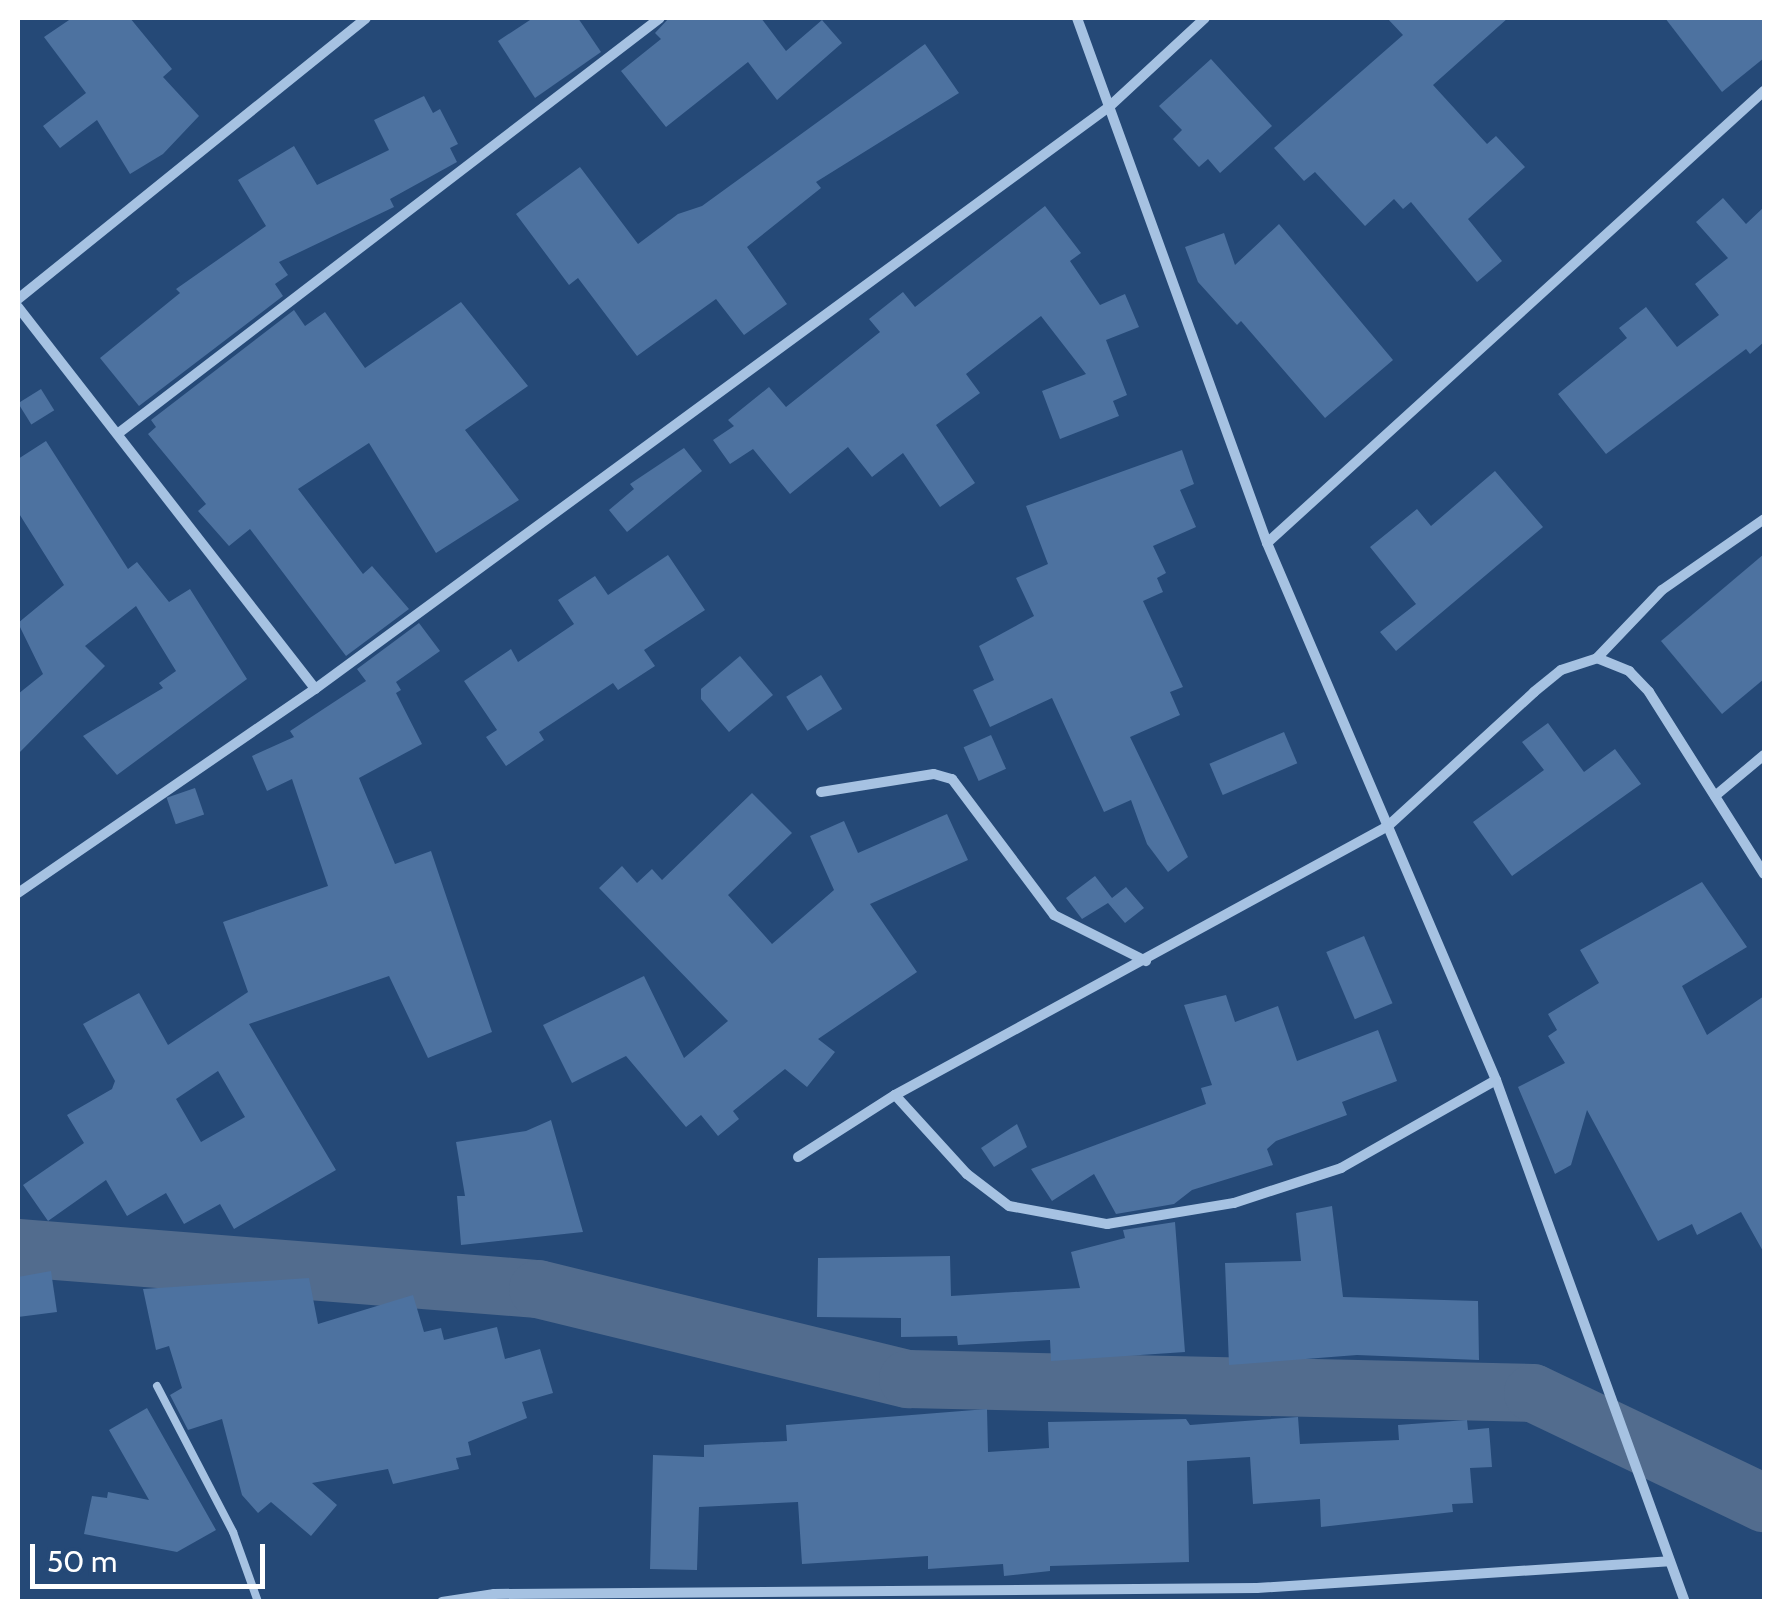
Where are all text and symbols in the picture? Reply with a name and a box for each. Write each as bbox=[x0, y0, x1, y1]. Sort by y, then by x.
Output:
scale bar bbox=[35, 1524, 270, 1586]
text: 50 m bbox=[47, 1543, 117, 1580]

